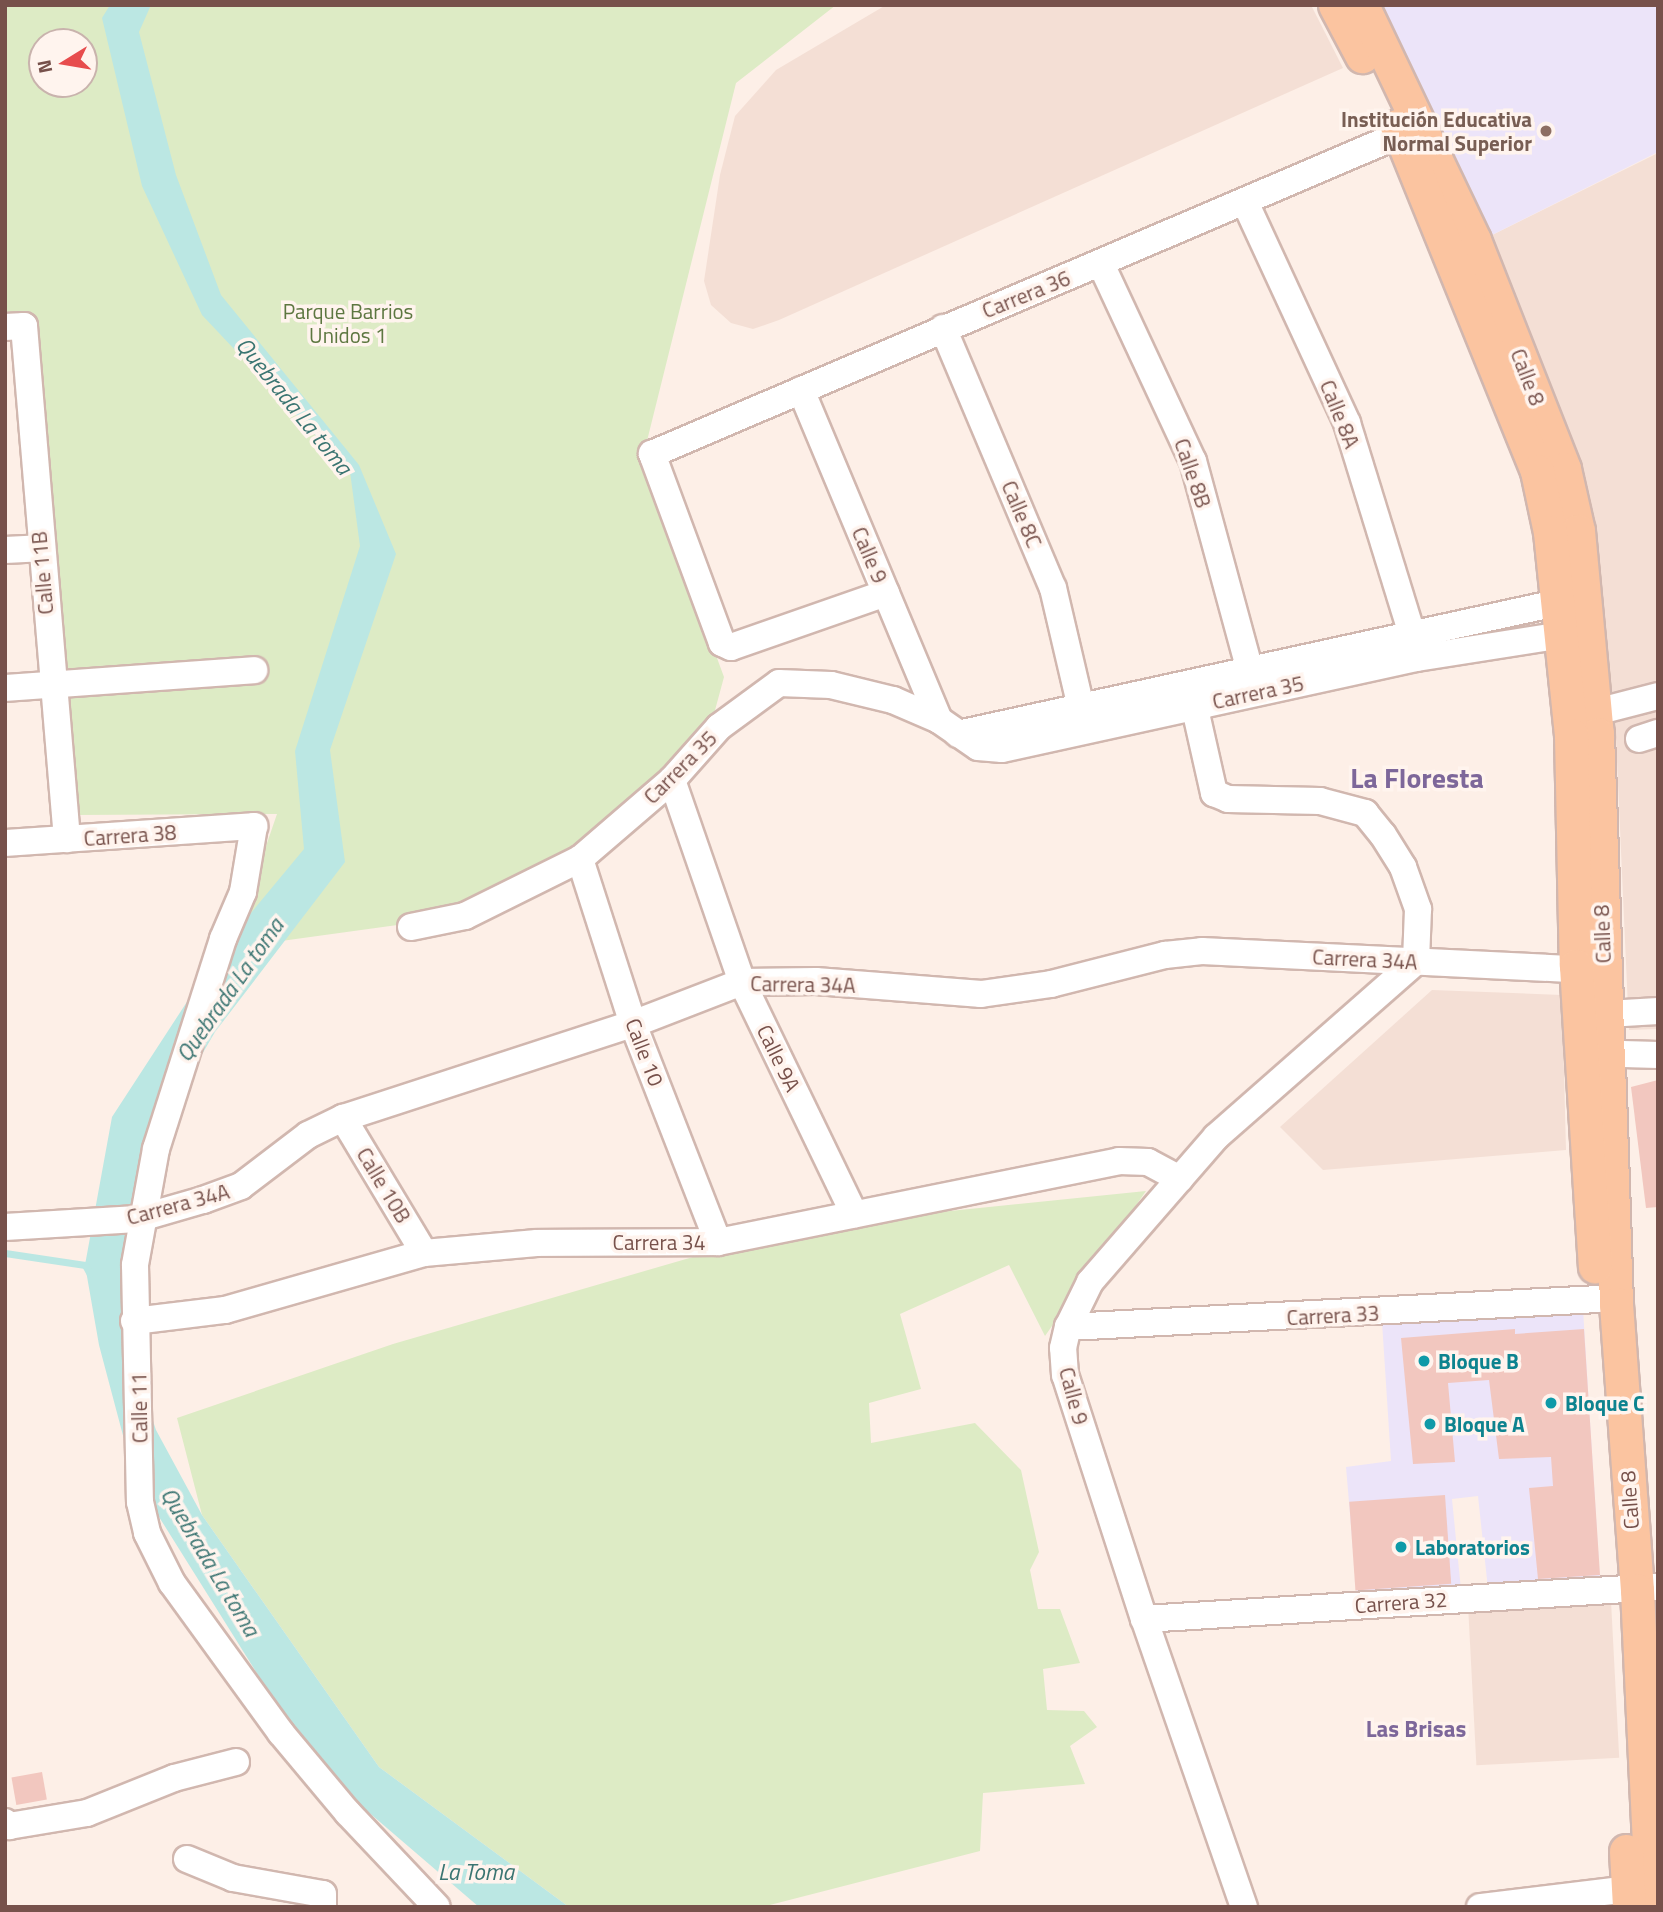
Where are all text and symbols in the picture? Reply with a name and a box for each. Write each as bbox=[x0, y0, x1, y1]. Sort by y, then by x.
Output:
north arrow bbox=[28, 28, 98, 98]
text: N bbox=[28, 57, 59, 76]
place label: Institución Educativa Normal Superior bbox=[1341, 106, 1532, 156]
marker: Institución Educativa Normal Superior bbox=[1538, 123, 1554, 139]
street label: Carrera 36 bbox=[978, 265, 1074, 323]
park label: Parque Barrios Unidos 1 bbox=[283, 298, 413, 348]
water label: Quebrada La toma bbox=[230, 332, 358, 480]
street label: Calle 8 bbox=[1506, 345, 1550, 409]
street label: Calle 8A bbox=[1315, 376, 1365, 452]
street label: Calle 8B bbox=[1169, 435, 1217, 511]
street label: Calle 8C bbox=[997, 477, 1047, 551]
street label: Calle 9 bbox=[847, 523, 893, 587]
street label: Calle 11B bbox=[26, 530, 58, 616]
street label: Carrera 35 bbox=[1210, 670, 1306, 714]
street label: Carrera 35 bbox=[638, 725, 722, 809]
district label: La Floresta bbox=[1350, 761, 1484, 795]
street label: Carrera 38 bbox=[83, 819, 177, 851]
street label: Calle 8 bbox=[1588, 904, 1616, 964]
water label: Quebrada La toma bbox=[170, 913, 290, 1067]
street label: Carrera 34A bbox=[1312, 944, 1418, 974]
street label: Carrera 34A bbox=[750, 970, 856, 998]
street label: Calle 10 bbox=[621, 1015, 669, 1089]
street label: Calle 9A bbox=[752, 1021, 806, 1095]
street label: Calle 10B bbox=[352, 1143, 416, 1227]
street label: Carrera 34A bbox=[124, 1178, 232, 1230]
street label: Carrera 34 bbox=[613, 1229, 705, 1255]
street label: Carrera 33 bbox=[1286, 1300, 1380, 1330]
place label: Bloque B bbox=[1438, 1348, 1519, 1374]
marker: Bloque B bbox=[1416, 1353, 1432, 1369]
street label: Calle 9 bbox=[1054, 1364, 1094, 1428]
street label: Calle 11 bbox=[126, 1373, 152, 1443]
place label: Bloque C bbox=[1565, 1390, 1644, 1416]
marker: Bloque C bbox=[1543, 1395, 1559, 1411]
place label: Bloque A bbox=[1444, 1411, 1525, 1437]
marker: Bloque A bbox=[1422, 1416, 1438, 1432]
street label: Calle 8 bbox=[1614, 1470, 1644, 1530]
water label: Quebrada La toma bbox=[155, 1483, 265, 1641]
place label: Laboratorios bbox=[1415, 1534, 1530, 1560]
marker: Laboratorios bbox=[1393, 1539, 1409, 1555]
street label: Carrera 32 bbox=[1354, 1586, 1448, 1618]
district label: Las Brisas bbox=[1366, 1715, 1466, 1743]
water label: La Toma bbox=[438, 1858, 514, 1886]

